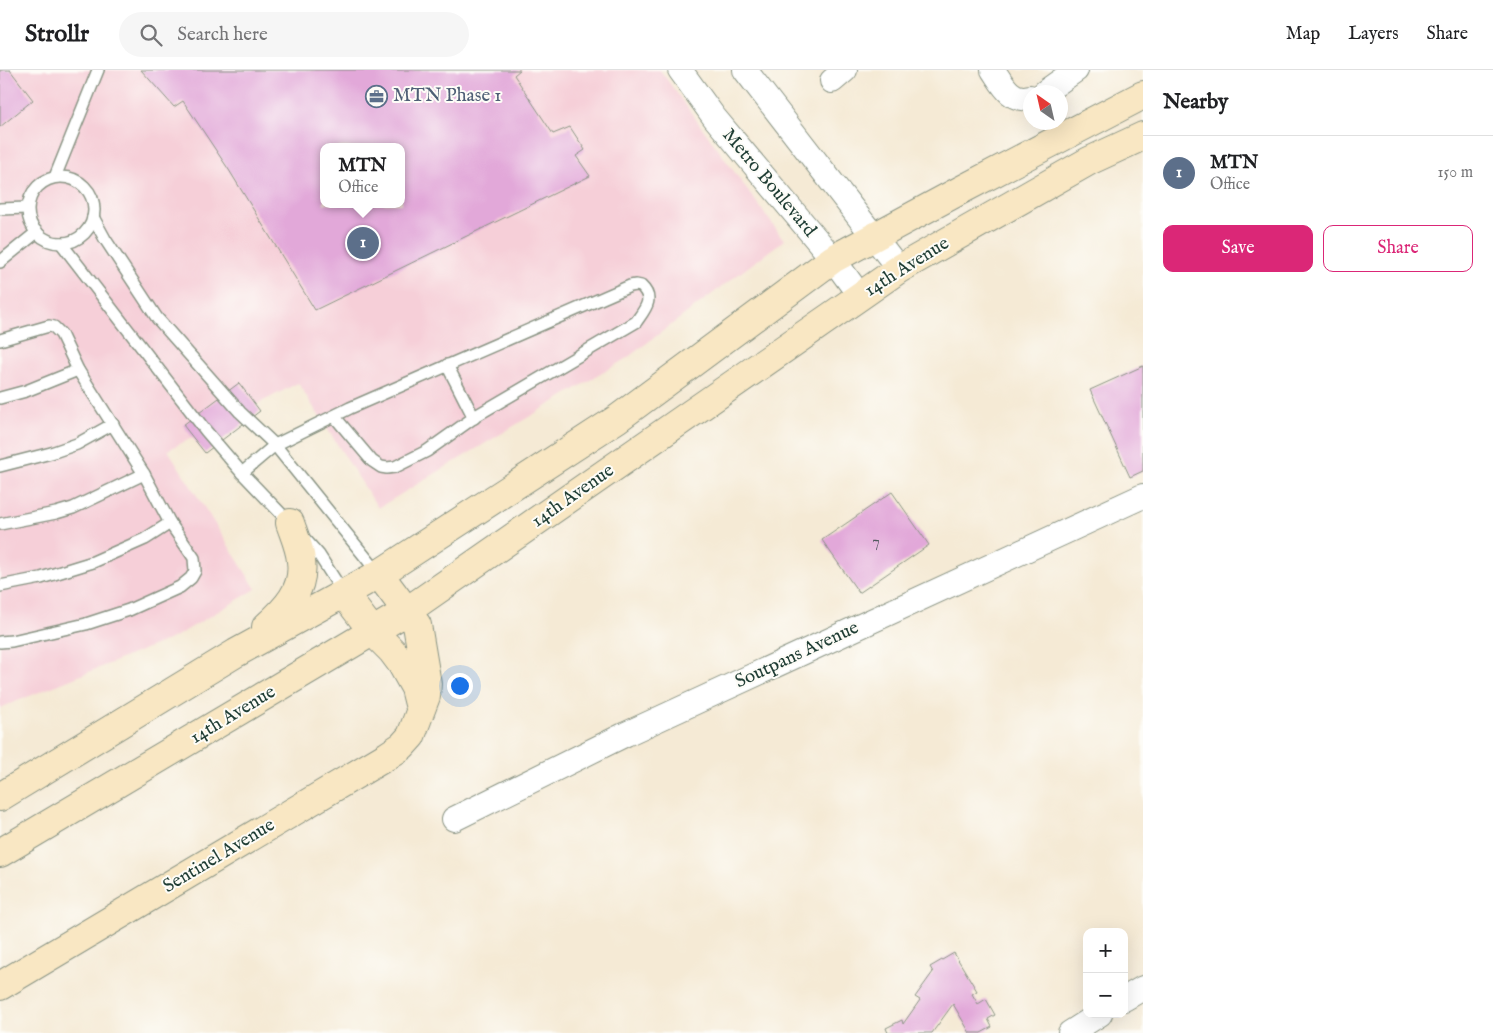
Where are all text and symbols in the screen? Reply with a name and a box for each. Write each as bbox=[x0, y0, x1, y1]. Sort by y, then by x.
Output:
search box bbox=[119, 12, 469, 57]
text: Strollr bbox=[25, 19, 89, 50]
icon: search bbox=[137, 21, 165, 49]
text: Search here bbox=[177, 23, 268, 47]
text: Map bbox=[1286, 23, 1320, 46]
text: Layers bbox=[1348, 23, 1399, 46]
text: Share bbox=[1427, 23, 1468, 46]
office icon: MTN Phase 1 bbox=[365, 84, 389, 108]
place label: MTN Phase 1 bbox=[393, 84, 501, 108]
north arrow bbox=[1023, 85, 1068, 130]
text: Nearby bbox=[1163, 89, 1228, 116]
street label: Metro Boulevard bbox=[717, 124, 822, 243]
popup bbox=[320, 143, 405, 208]
text: MTN bbox=[1210, 151, 1258, 175]
text: MTN bbox=[338, 154, 387, 178]
text: 1 bbox=[1176, 163, 1182, 183]
text: 150 m bbox=[1438, 163, 1473, 183]
text: Office bbox=[1210, 175, 1250, 195]
text: Office bbox=[338, 178, 378, 198]
pin: 1 bbox=[347, 224, 379, 262]
button: Save bbox=[1163, 225, 1313, 272]
button: Share bbox=[1323, 225, 1473, 272]
street label: 14th Avenue bbox=[860, 231, 954, 302]
street label: 14th Avenue bbox=[527, 459, 619, 533]
house number: 7 bbox=[872, 532, 880, 552]
street label: Soutpans Avenue bbox=[731, 616, 863, 694]
your location bbox=[447, 673, 473, 699]
street label: 14th Avenue bbox=[186, 680, 280, 750]
street label: Sentinel Avenue bbox=[159, 813, 280, 899]
map controls bbox=[1083, 928, 1128, 1018]
button: + bbox=[1083, 928, 1128, 973]
button: − bbox=[1083, 973, 1128, 1018]

